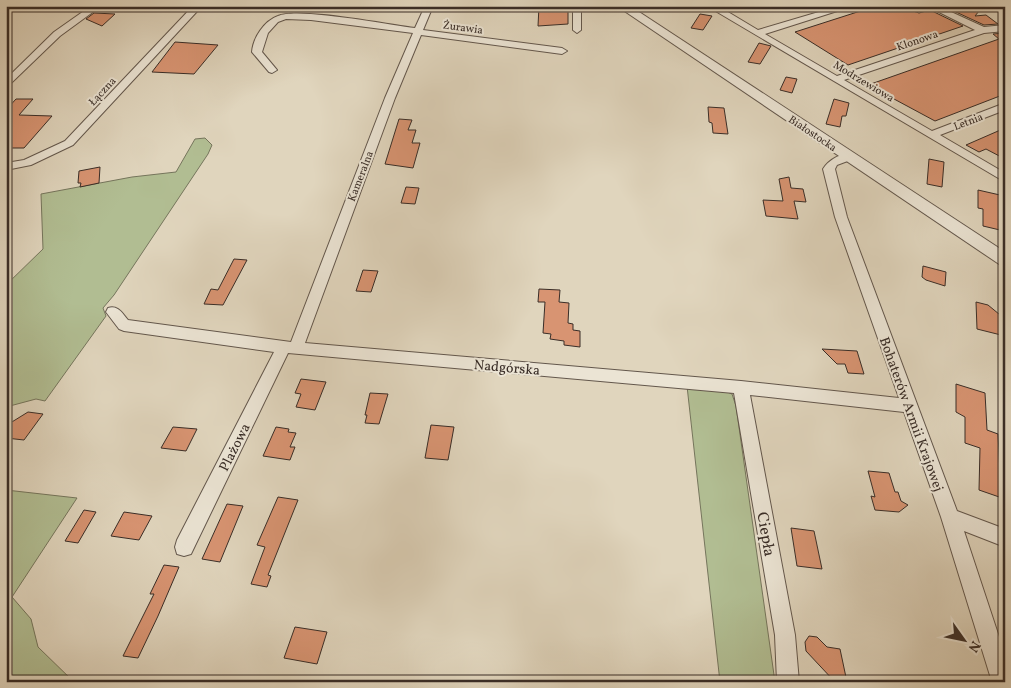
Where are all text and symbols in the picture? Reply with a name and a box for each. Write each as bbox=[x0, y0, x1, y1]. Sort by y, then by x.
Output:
street label: Żurawia bbox=[442, 18, 484, 39]
street label: Klonowa bbox=[895, 27, 941, 55]
street label: Modrzewiowa bbox=[830, 58, 897, 107]
street label: Łączna bbox=[86, 74, 121, 110]
street label: Letnia bbox=[952, 110, 986, 135]
street label: Białostocka bbox=[785, 113, 840, 156]
street label: Kameralna bbox=[345, 148, 378, 204]
street label: Bohaterów Armii Krajowej bbox=[874, 335, 947, 494]
street label: Nadgórska bbox=[473, 356, 541, 381]
street label: Plażowa bbox=[215, 420, 255, 475]
street label: Ciepła bbox=[750, 510, 780, 558]
north arrow bbox=[938, 616, 988, 666]
text: N bbox=[963, 637, 984, 656]

